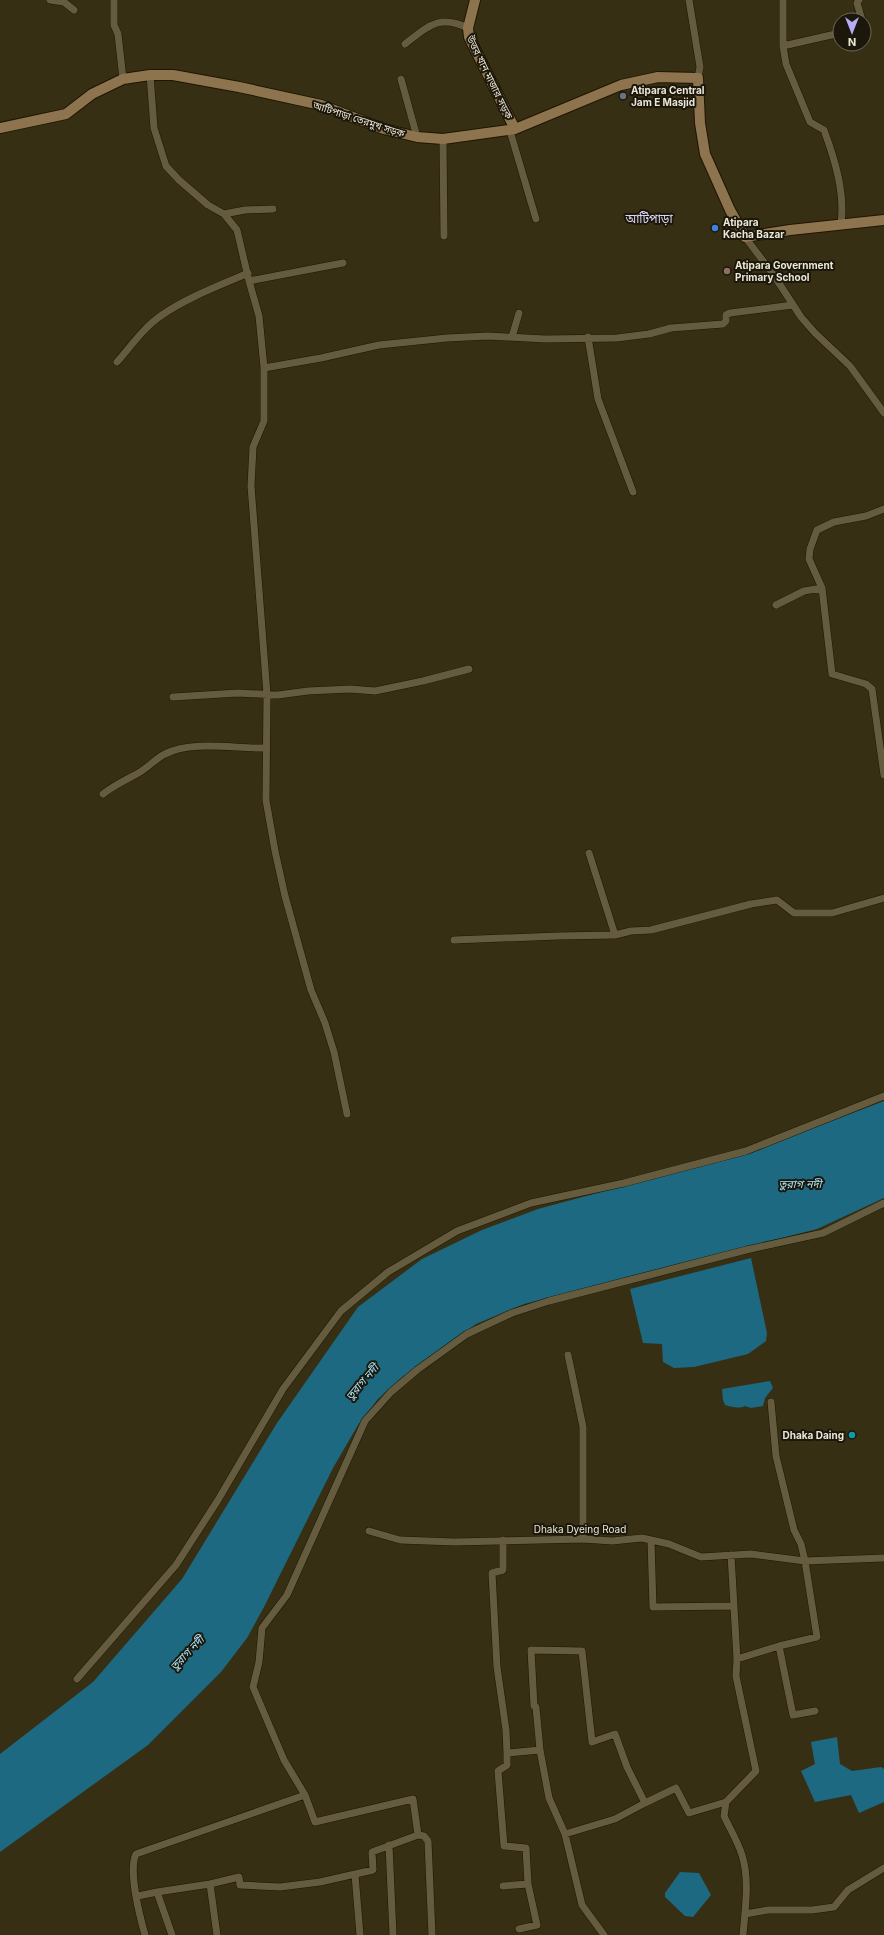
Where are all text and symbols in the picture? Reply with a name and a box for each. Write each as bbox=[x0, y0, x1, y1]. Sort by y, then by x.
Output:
north arrow bbox=[832, 12, 872, 52]
street label: উত্তর খান মাজার সড়ক bbox=[464, 32, 516, 122]
text: N bbox=[848, 35, 856, 49]
place label: Atipara Central Jam E Masjid bbox=[631, 84, 705, 108]
marker: Atipara Central Jam E Masjid bbox=[618, 91, 628, 101]
street label: আটিপাড়া তেরমুখ সড়ক bbox=[310, 98, 407, 141]
district label: আটিপাড়া bbox=[624, 211, 673, 226]
place label: Atipara Kacha Bazar bbox=[723, 216, 784, 240]
marker: Atipara Kacha Bazar bbox=[710, 223, 720, 233]
place label: Atipara Government Primary School bbox=[735, 259, 834, 284]
marker: Atipara Government Primary School bbox=[722, 266, 732, 276]
water label: তুরাগ নদী bbox=[778, 1177, 824, 1191]
water label: তুরাগ নদী bbox=[343, 1360, 383, 1403]
place label: Dhaka Daing bbox=[782, 1429, 844, 1442]
marker: Dhaka Daing bbox=[847, 1430, 857, 1440]
street label: Dhaka Dyeing Road bbox=[534, 1523, 626, 1535]
water label: তুরাগ নদী bbox=[167, 1631, 209, 1674]

